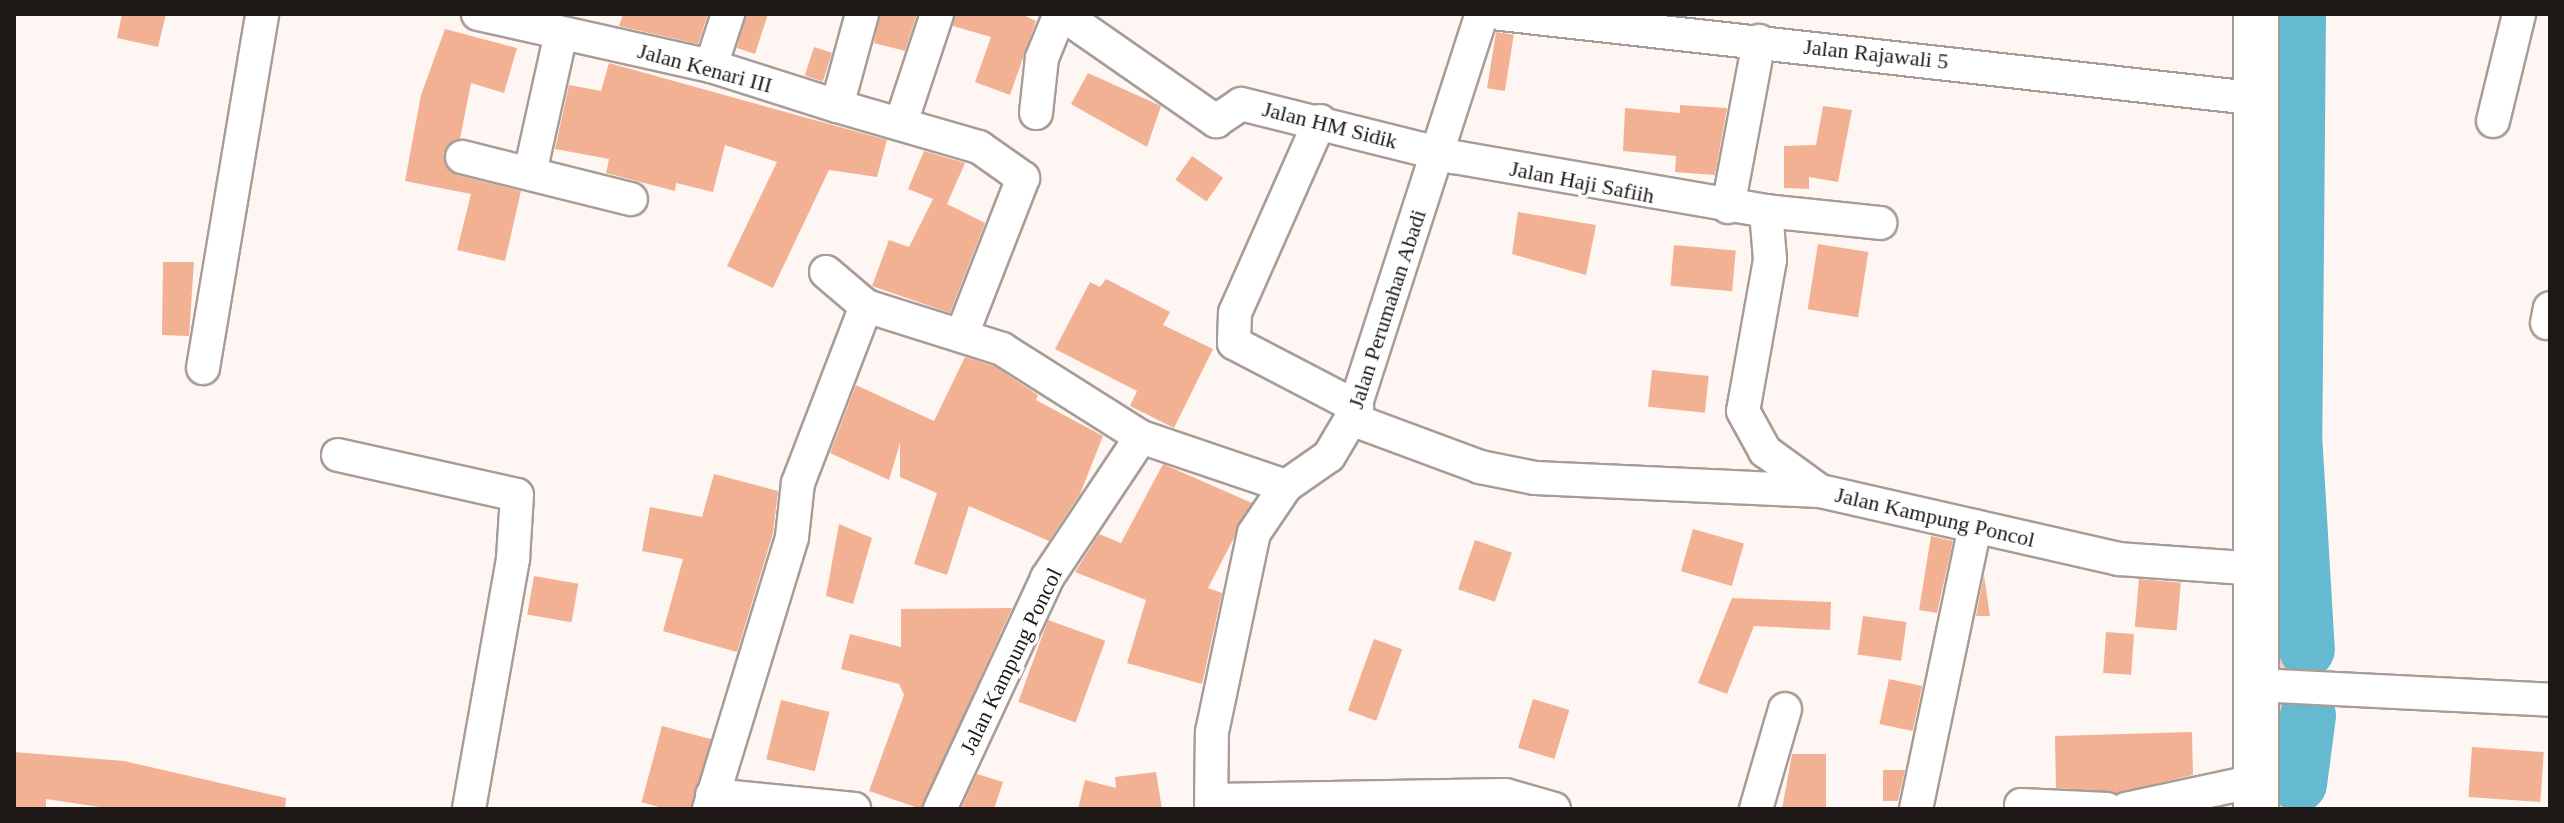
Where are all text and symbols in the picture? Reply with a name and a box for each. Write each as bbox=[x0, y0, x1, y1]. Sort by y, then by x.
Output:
street label: Jalan Rajawali 5 bbox=[1802, 33, 1950, 75]
street label: Jalan Kenari III bbox=[635, 37, 775, 99]
street label: Jalan HM Sidik bbox=[1260, 95, 1400, 155]
street label: Jalan Haji Safiih bbox=[1508, 155, 1656, 209]
street label: Jalan Perumahan Abadi bbox=[1342, 206, 1432, 412]
street label: Jalan Kampung Poncol bbox=[1833, 481, 2037, 553]
street label: Jalan Kampung Poncol bbox=[954, 564, 1068, 758]

